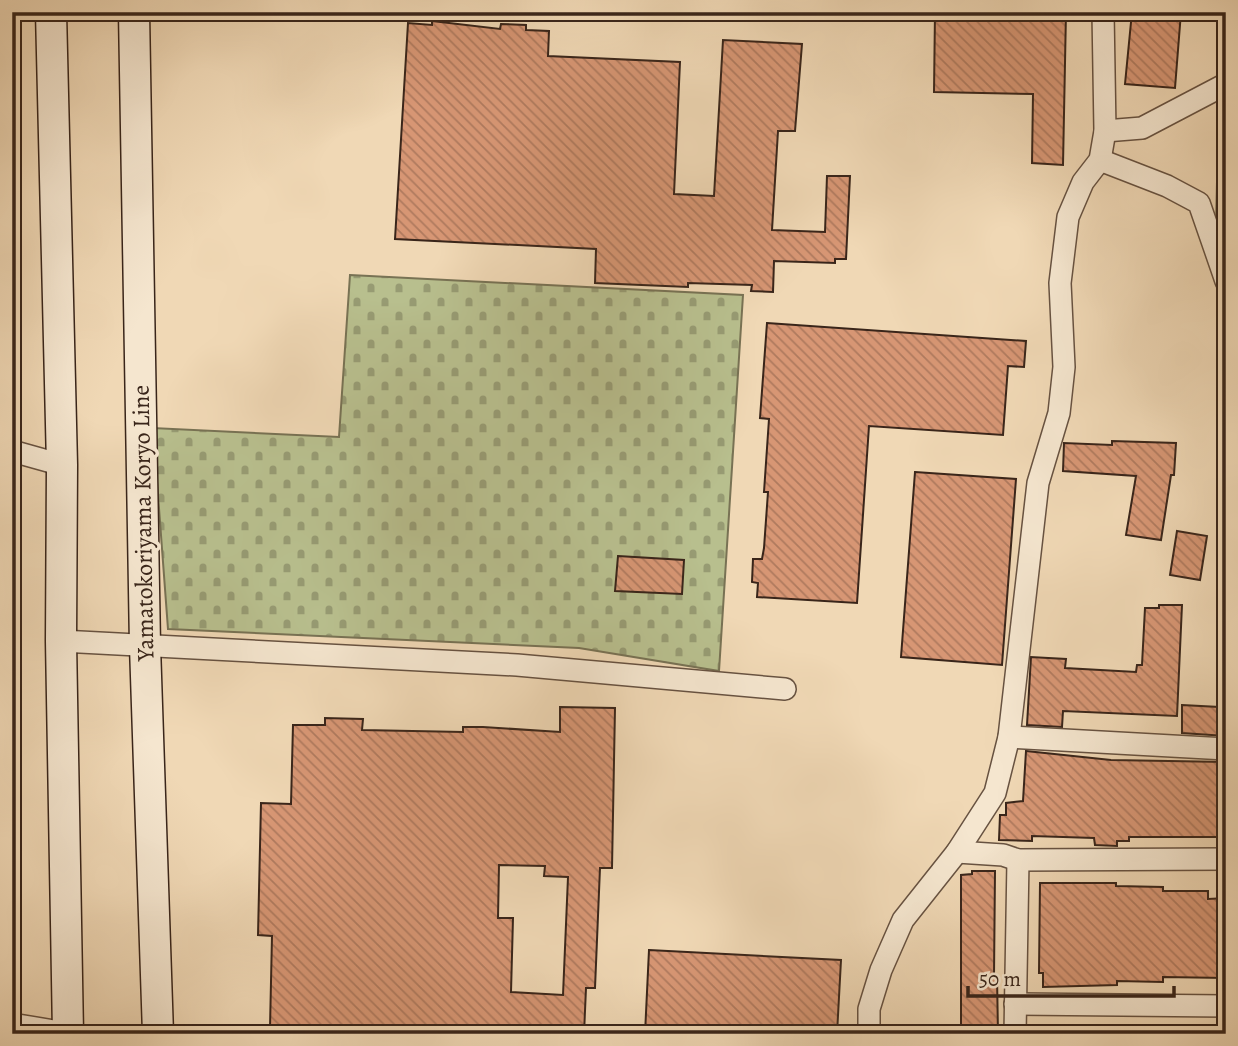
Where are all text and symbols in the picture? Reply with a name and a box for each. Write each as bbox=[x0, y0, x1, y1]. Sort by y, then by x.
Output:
street label: Yamatokoriyama Koryo Line bbox=[125, 385, 161, 662]
scale bar bbox=[968, 955, 1175, 999]
text: 50 m bbox=[979, 965, 1021, 993]

